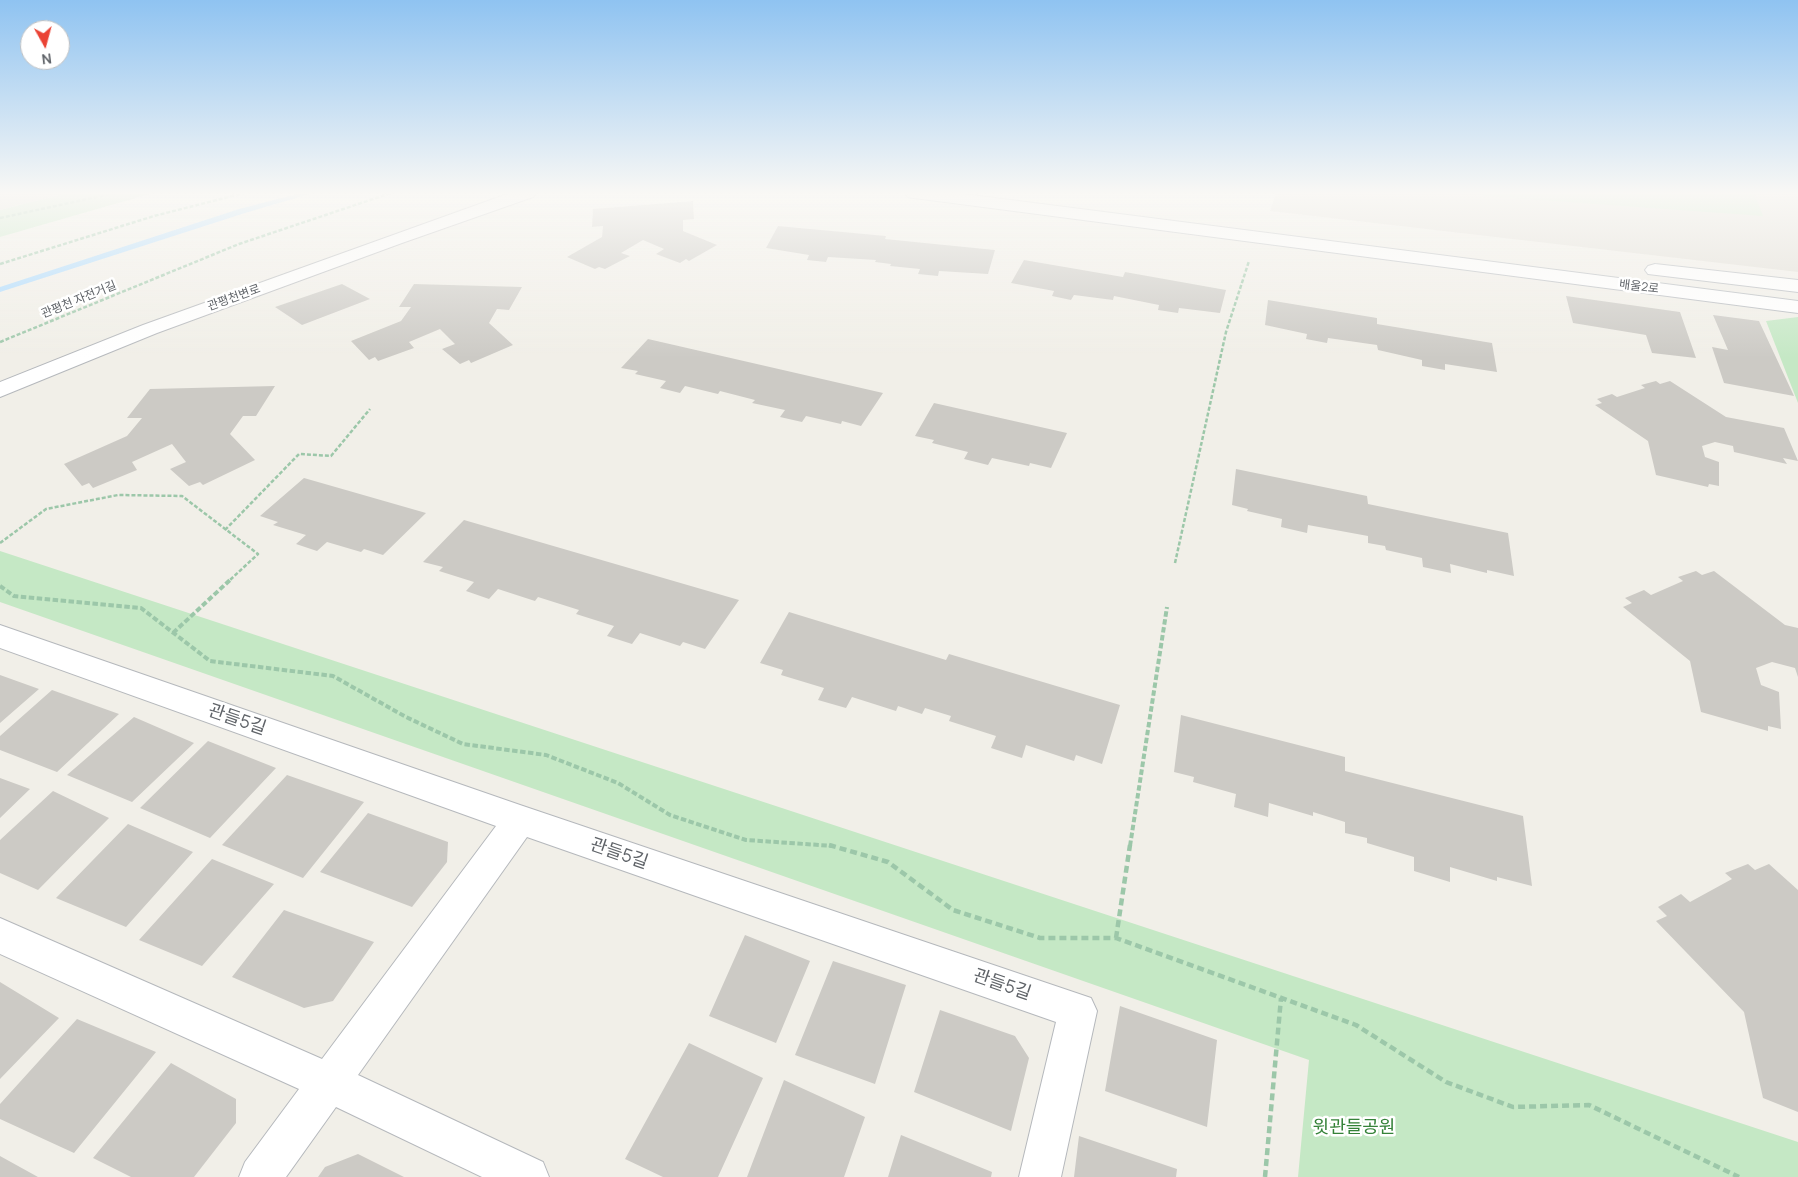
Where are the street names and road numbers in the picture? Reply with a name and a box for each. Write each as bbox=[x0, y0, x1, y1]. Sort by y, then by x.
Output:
street label: 배울2로 bbox=[1618, 277, 1660, 297]
street label: 관평천 자전거길 bbox=[39, 278, 119, 322]
street label: 관평천변로 bbox=[206, 282, 262, 314]
street label: 관들5길 bbox=[205, 700, 269, 740]
street label: 관들5길 bbox=[587, 834, 651, 874]
street label: 관들5길 bbox=[970, 965, 1034, 1005]

